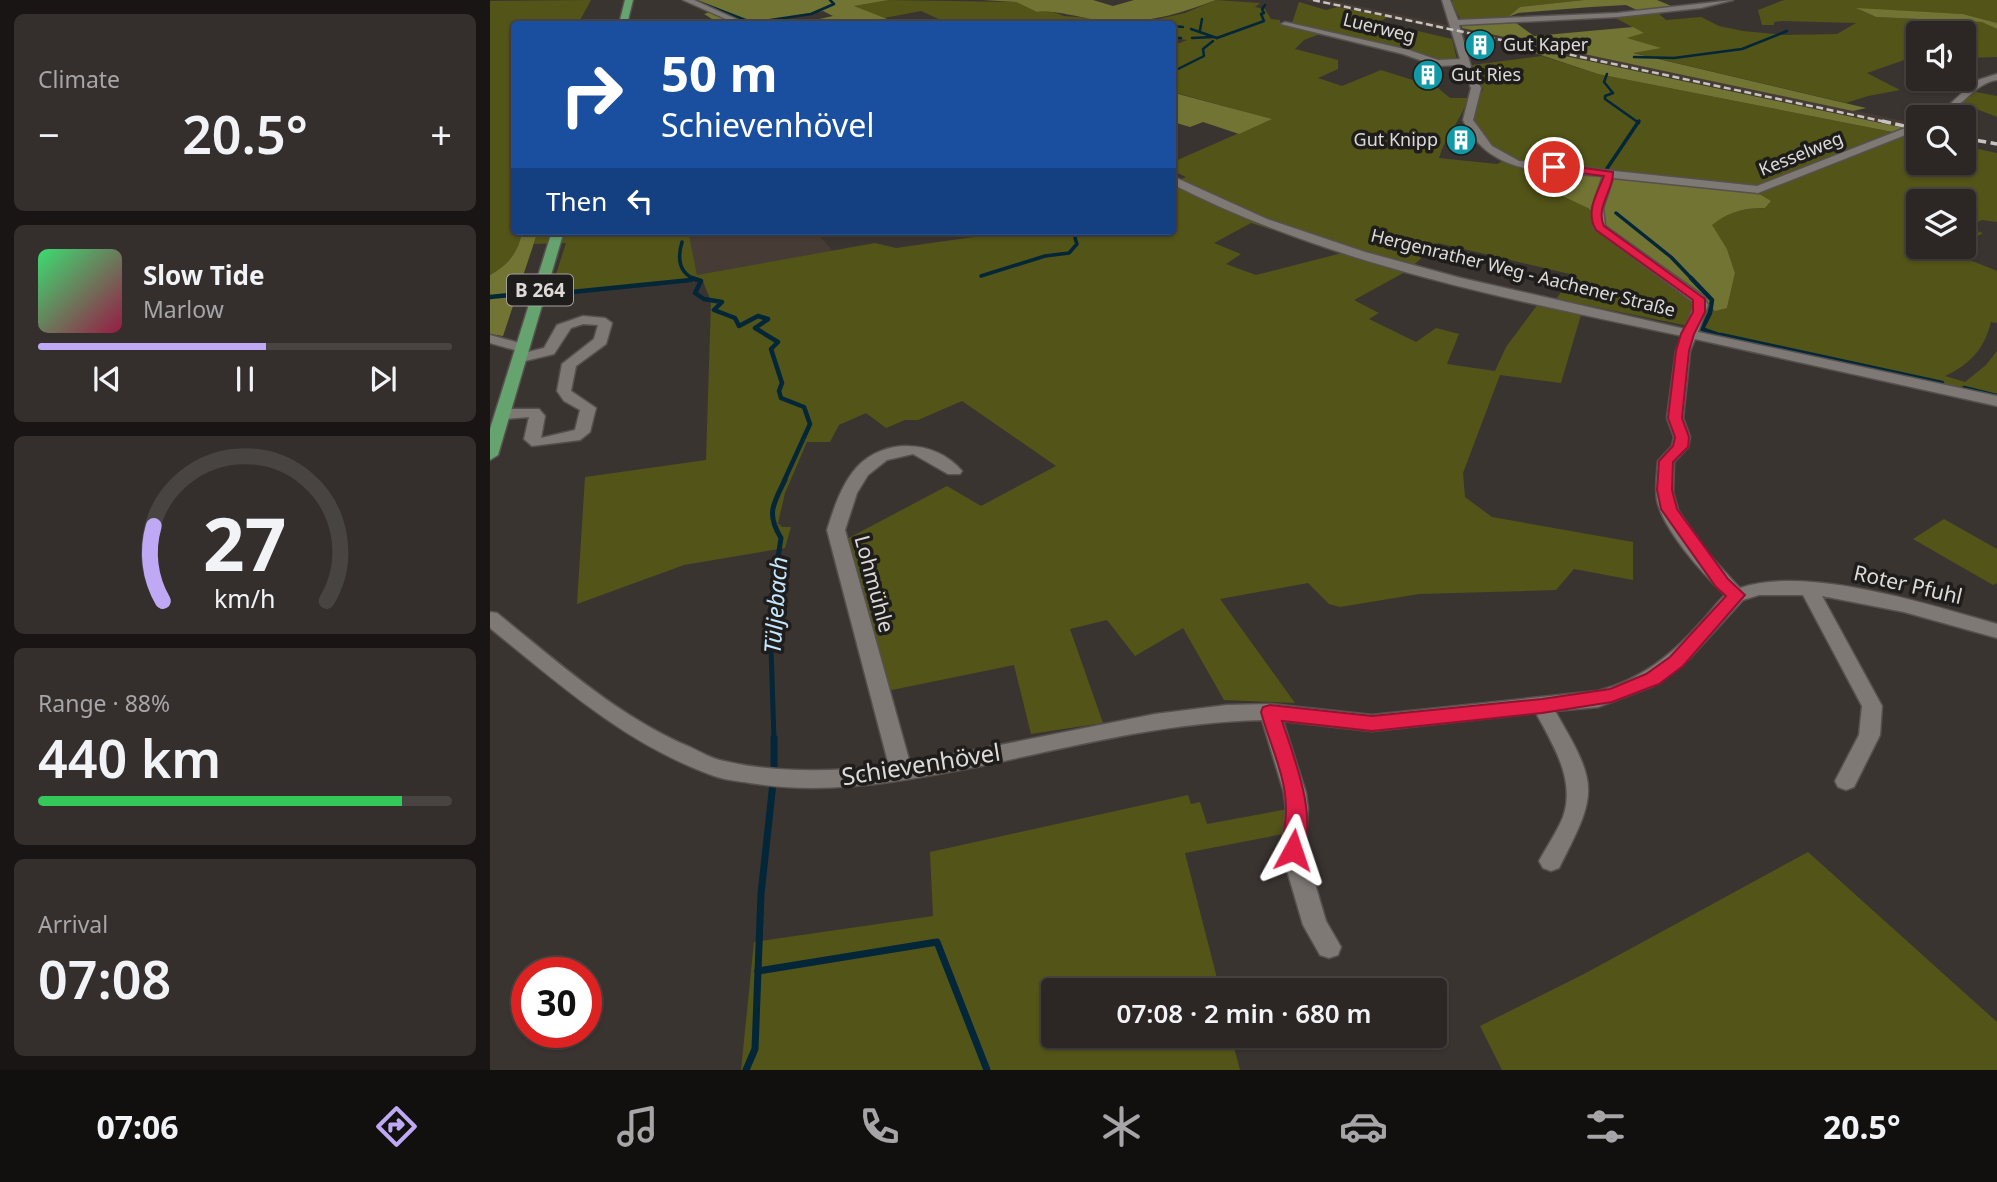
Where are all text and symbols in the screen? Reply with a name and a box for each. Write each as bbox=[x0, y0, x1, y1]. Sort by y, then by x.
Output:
street label: Luerweg bbox=[1341, 6, 1418, 48]
map controls bbox=[1906, 21, 1976, 259]
button: sound bbox=[1906, 21, 1976, 91]
building icon: Gut Kaper bbox=[1463, 28, 1497, 62]
place label: Gut Kaper bbox=[1503, 32, 1589, 56]
text: 50 m bbox=[661, 40, 778, 106]
icon: right bbox=[546, 49, 637, 140]
building icon: Gut Ries bbox=[1411, 58, 1445, 92]
place label: Gut Ries bbox=[1451, 62, 1521, 86]
text: Climate bbox=[38, 63, 120, 95]
text: 20.5° bbox=[182, 98, 308, 169]
text: Schievenhövel bbox=[661, 103, 875, 146]
button: search bbox=[1906, 105, 1976, 175]
text: − bbox=[38, 108, 60, 160]
text: + bbox=[430, 108, 452, 160]
building icon: Gut Knipp bbox=[1444, 123, 1478, 157]
street label: Kesselweg bbox=[1755, 125, 1846, 181]
place label: Gut Knipp bbox=[1354, 127, 1438, 151]
pin bbox=[1524, 137, 1584, 197]
icon: arrive bbox=[1535, 148, 1573, 186]
icon: left bbox=[621, 182, 659, 220]
text: Then bbox=[546, 183, 607, 219]
button: layers bbox=[1906, 189, 1976, 259]
street label: Hergenrather Weg - Aachener Straße bbox=[1369, 223, 1678, 322]
text: Slow Tide bbox=[143, 257, 265, 293]
road number: B 264 bbox=[507, 274, 573, 306]
text: Marlow bbox=[143, 293, 224, 325]
icon: previous bbox=[88, 360, 126, 398]
icon: pause bbox=[226, 360, 264, 398]
icon: next bbox=[364, 360, 402, 398]
text: 27 bbox=[203, 493, 287, 592]
street label: Lohmühle bbox=[849, 532, 901, 635]
water label: Tüljebach bbox=[756, 555, 794, 655]
street label: Roter Pfuhl bbox=[1851, 558, 1965, 610]
text: km/h bbox=[214, 581, 276, 615]
text: Range · 88% bbox=[38, 687, 170, 719]
text: 440 km bbox=[38, 722, 221, 793]
street label: Schievenhövel bbox=[839, 735, 1002, 792]
position arrow bbox=[1256, 813, 1330, 887]
text: Arrival bbox=[38, 908, 108, 940]
text: 07:08 bbox=[38, 943, 171, 1014]
speed limit sign: 30 bbox=[511, 957, 602, 1048]
text: 07:08 · 2 min · 680 m bbox=[1117, 995, 1371, 1031]
icon: directions bbox=[372, 1102, 421, 1151]
icon: music bbox=[613, 1102, 662, 1151]
icon: phone bbox=[855, 1102, 904, 1151]
icon: climate bbox=[1097, 1102, 1146, 1151]
icon: car bbox=[1339, 1102, 1388, 1151]
icon: filters bbox=[1581, 1102, 1630, 1151]
text: 07:06 bbox=[96, 1105, 179, 1148]
text: 20.5° bbox=[1823, 1105, 1901, 1148]

